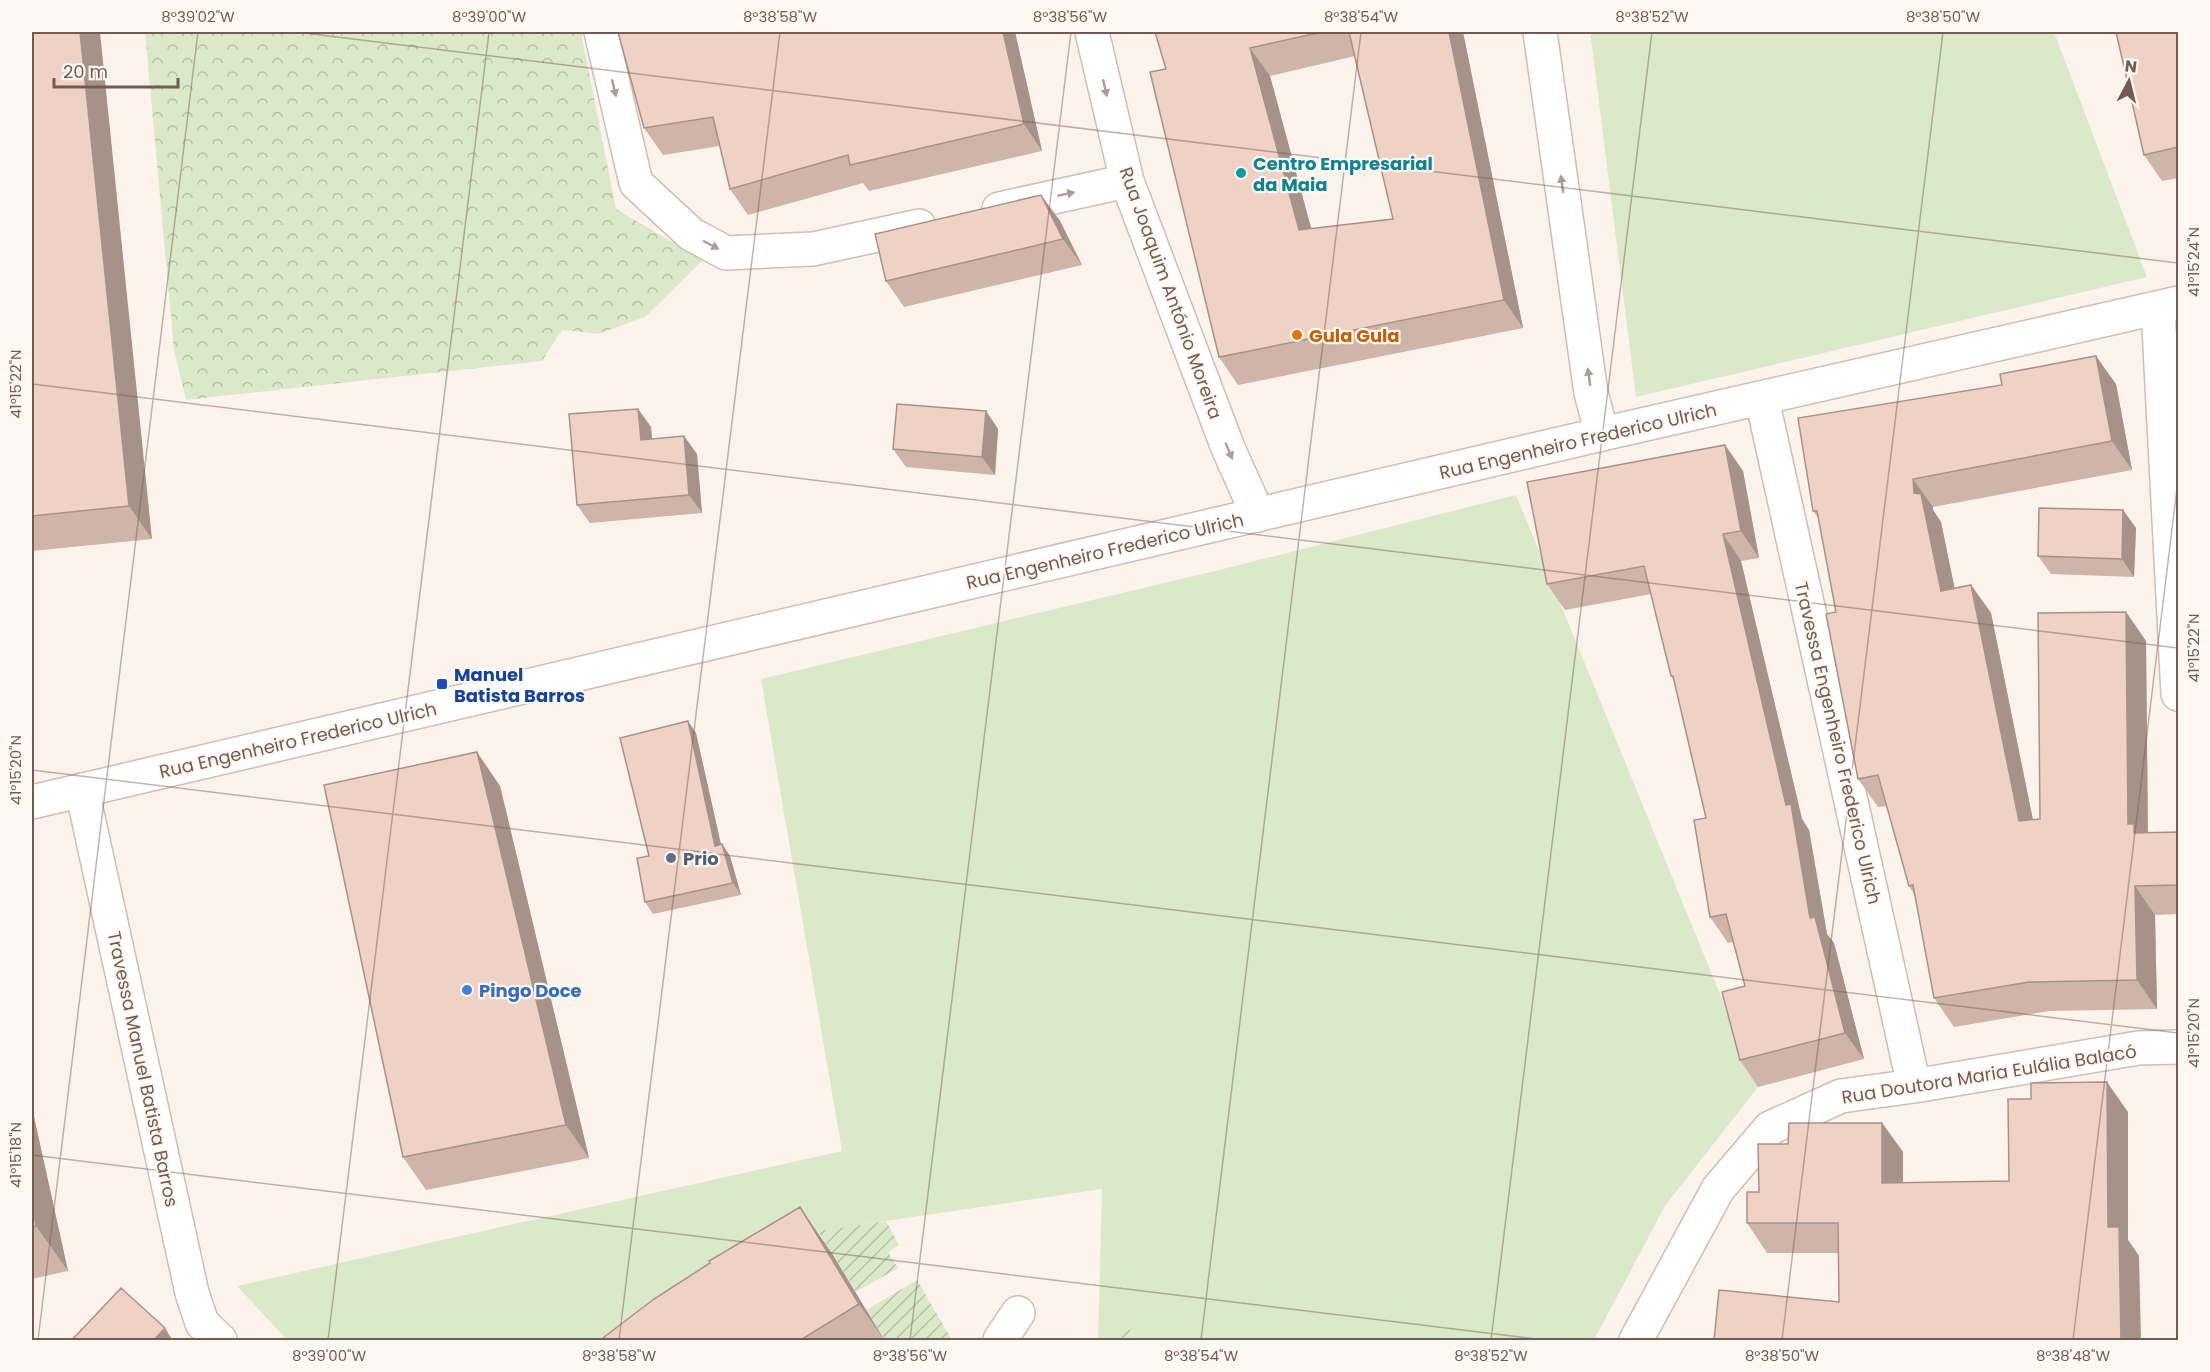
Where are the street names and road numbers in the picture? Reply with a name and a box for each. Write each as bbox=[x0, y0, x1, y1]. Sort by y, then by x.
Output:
street label: Rua Joaquim António Moreira bbox=[1114, 164, 1228, 422]
street label: Rua Engenheiro Frederico Ulrich bbox=[1437, 397, 1719, 485]
street label: Rua Engenheiro Frederico Ulrich bbox=[964, 507, 1246, 595]
street label: Travessa Engenheiro Frederico Ulrich bbox=[1789, 579, 1887, 907]
street label: Rua Engenheiro Frederico Ulrich bbox=[157, 696, 439, 784]
street label: Travessa Manuel Batista Barros bbox=[102, 929, 184, 1209]
street label: Rua Doutora Maria Eulália Balacó bbox=[1840, 1038, 2138, 1110]

